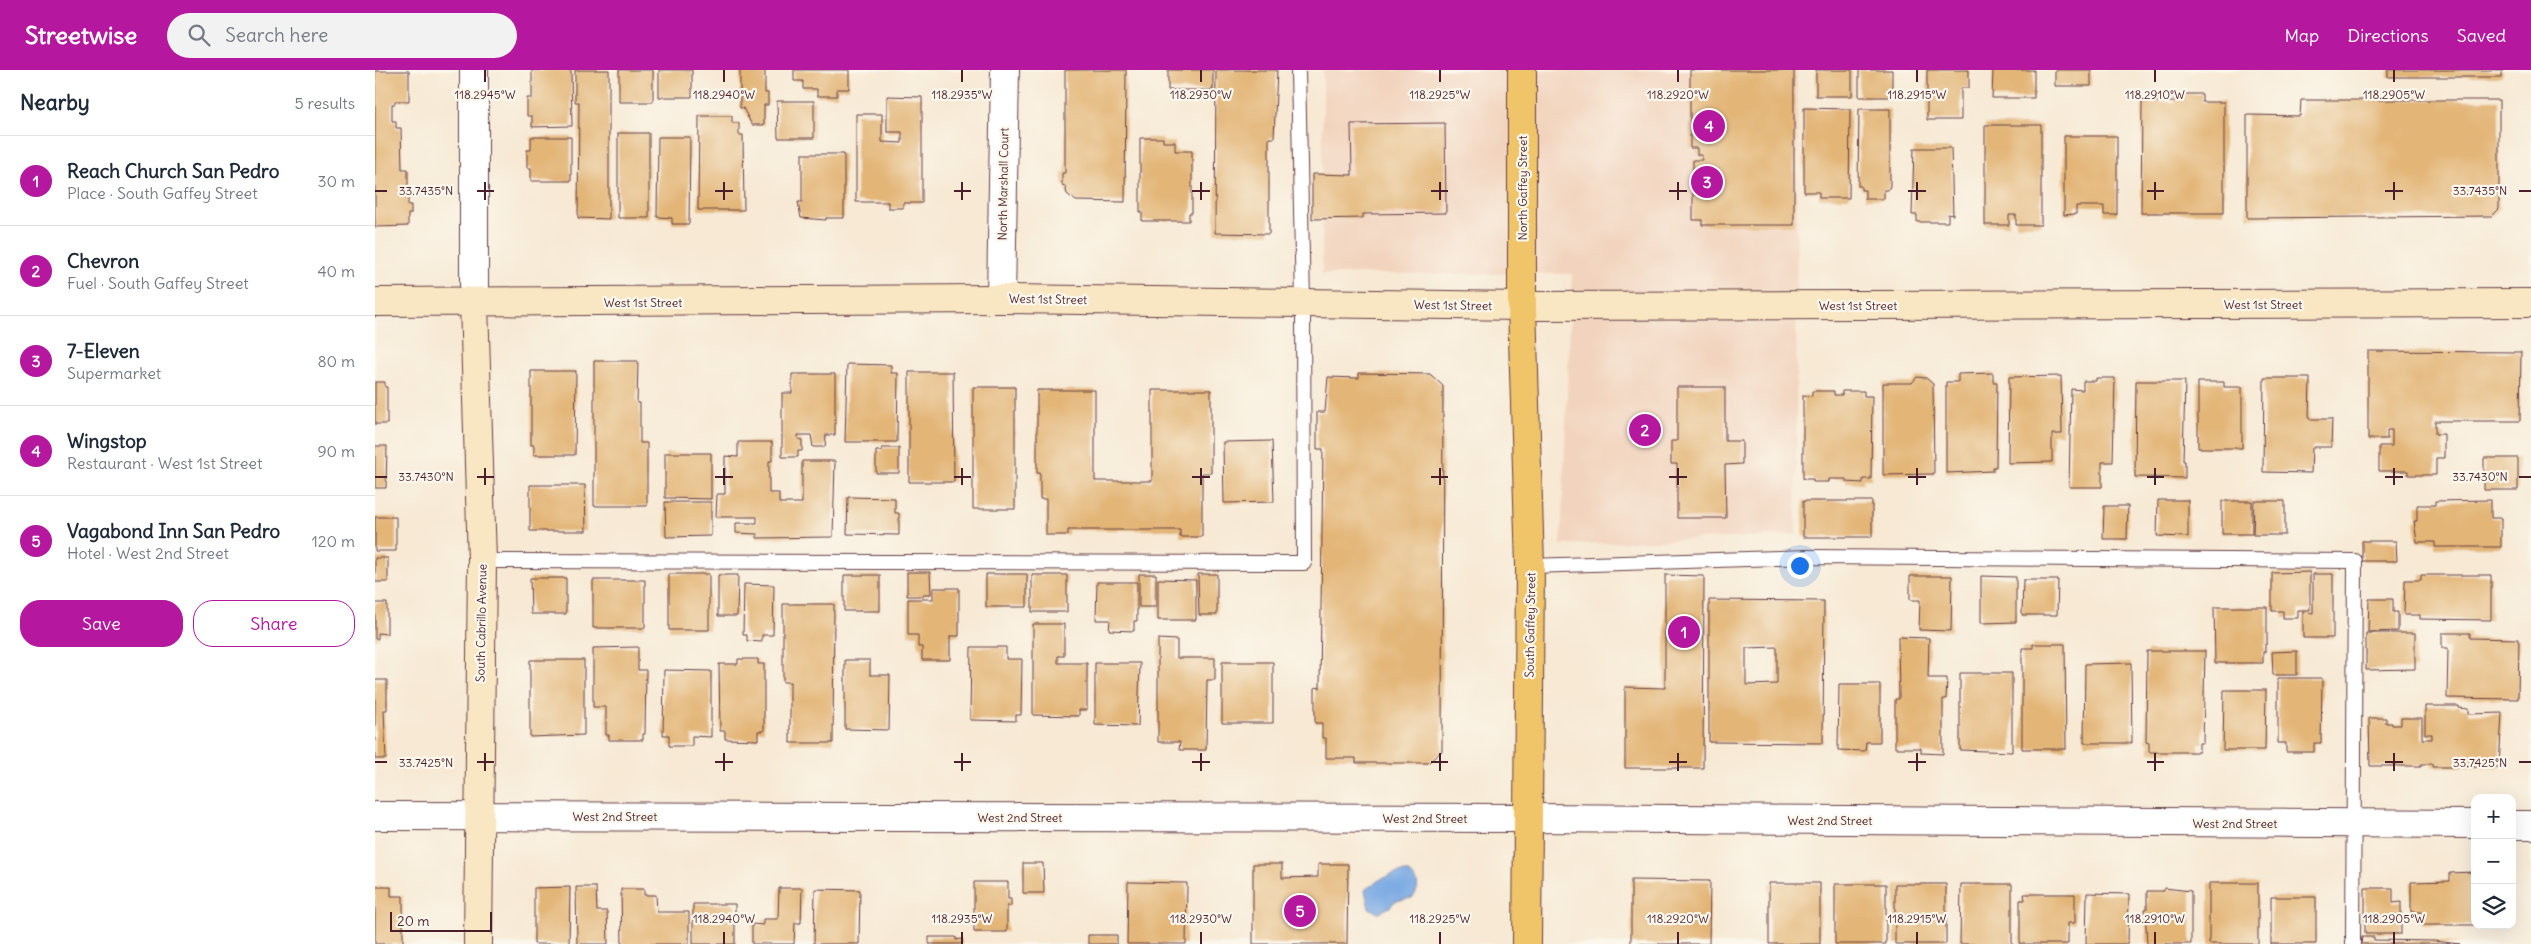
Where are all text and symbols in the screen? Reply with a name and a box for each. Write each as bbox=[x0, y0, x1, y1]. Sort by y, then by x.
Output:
search box bbox=[167, 13, 517, 58]
text: Streetwise bbox=[25, 20, 137, 50]
icon: search bbox=[185, 21, 213, 49]
text: Search here bbox=[225, 23, 328, 47]
text: Map bbox=[2284, 24, 2319, 47]
text: Directions bbox=[2347, 24, 2429, 47]
text: Saved bbox=[2457, 24, 2506, 47]
text: 118.2945°W bbox=[454, 87, 516, 102]
text: 118.2940°W bbox=[693, 87, 755, 102]
text: 118.2935°W bbox=[931, 87, 993, 102]
text: 118.2930°W bbox=[1170, 87, 1232, 102]
text: 118.2925°W bbox=[1410, 87, 1470, 102]
text: 118.2920°W bbox=[1647, 87, 1709, 102]
text: 118.2915°W bbox=[1888, 87, 1947, 102]
text: 118.2910°W bbox=[2125, 87, 2185, 102]
text: 118.2905°W bbox=[2363, 87, 2425, 102]
text: Nearby bbox=[20, 89, 90, 116]
text: 5 results bbox=[294, 93, 355, 113]
pin: 4 bbox=[1693, 107, 1725, 145]
street label: North Marshall Court bbox=[995, 127, 1011, 241]
street label: North Gaffey Street bbox=[1515, 136, 1530, 240]
text: Reach Church San Pedro bbox=[67, 159, 279, 183]
pin: 3 bbox=[1691, 163, 1723, 201]
text: 1 bbox=[33, 171, 39, 191]
text: 30 m bbox=[318, 171, 355, 191]
text: Place · South Gaffey Street bbox=[67, 183, 258, 203]
text: 33.7435°N bbox=[399, 183, 453, 198]
text: 33.7435°N bbox=[2453, 183, 2507, 198]
text: Chevron bbox=[67, 249, 139, 273]
text: 2 bbox=[32, 261, 40, 281]
text: 40 m bbox=[317, 261, 355, 281]
text: Fuel · South Gaffey Street bbox=[67, 273, 249, 293]
street label: West 1st Street bbox=[1009, 291, 1087, 307]
street label: West 1st Street bbox=[604, 295, 682, 310]
street label: West 1st Street bbox=[1414, 297, 1492, 313]
street label: West 1st Street bbox=[2224, 297, 2302, 312]
street label: West 1st Street bbox=[1819, 298, 1897, 313]
text: 7-Eleven bbox=[67, 339, 140, 363]
text: 3 bbox=[31, 351, 41, 371]
text: 80 m bbox=[317, 351, 355, 371]
text: Supermarket bbox=[67, 363, 161, 383]
pin: 2 bbox=[1629, 411, 1661, 449]
text: Wingstop bbox=[67, 429, 147, 453]
text: 4 bbox=[31, 441, 41, 461]
text: 90 m bbox=[317, 441, 355, 461]
text: Restaurant · West 1st Street bbox=[67, 453, 262, 473]
text: 33.7430°N bbox=[398, 469, 454, 484]
text: 33.7430°N bbox=[2452, 469, 2508, 484]
text: Vagabond Inn San Pedro bbox=[67, 519, 280, 543]
text: 5 bbox=[31, 531, 41, 551]
text: 120 m bbox=[312, 531, 355, 551]
text: Hotel · West 2nd Street bbox=[67, 543, 229, 563]
your location bbox=[1787, 553, 1813, 579]
street label: South Cabrillo Avenue bbox=[472, 564, 490, 682]
street label: South Gaffey Street bbox=[1522, 572, 1538, 678]
button: Save bbox=[20, 600, 183, 647]
button: Share bbox=[193, 600, 355, 647]
pin: 1 bbox=[1668, 613, 1700, 651]
text: 33.7425°N bbox=[399, 755, 453, 770]
text: 33.7425°N bbox=[2453, 755, 2507, 770]
map controls bbox=[2471, 794, 2516, 929]
button: + bbox=[2471, 794, 2516, 839]
street label: West 2nd Street bbox=[573, 809, 657, 824]
street label: West 2nd Street bbox=[978, 810, 1062, 825]
street label: West 2nd Street bbox=[1383, 811, 1467, 826]
street label: West 2nd Street bbox=[1788, 813, 1872, 828]
street label: West 2nd Street bbox=[2193, 816, 2277, 831]
button: − bbox=[2471, 839, 2516, 884]
button: layers bbox=[2471, 884, 2516, 929]
pin: 5 bbox=[1284, 892, 1316, 930]
scale bar bbox=[390, 909, 493, 932]
text: 118.2940°W bbox=[693, 911, 755, 926]
text: 118.2935°W bbox=[931, 911, 993, 926]
text: 118.2930°W bbox=[1170, 911, 1232, 926]
text: 118.2925°W bbox=[1410, 911, 1470, 926]
text: 118.2920°W bbox=[1647, 911, 1709, 926]
text: 118.2915°W bbox=[1888, 911, 1947, 926]
text: 118.2910°W bbox=[2125, 911, 2185, 926]
text: 118.2905°W bbox=[2363, 911, 2425, 926]
text: 20 m bbox=[397, 912, 430, 930]

